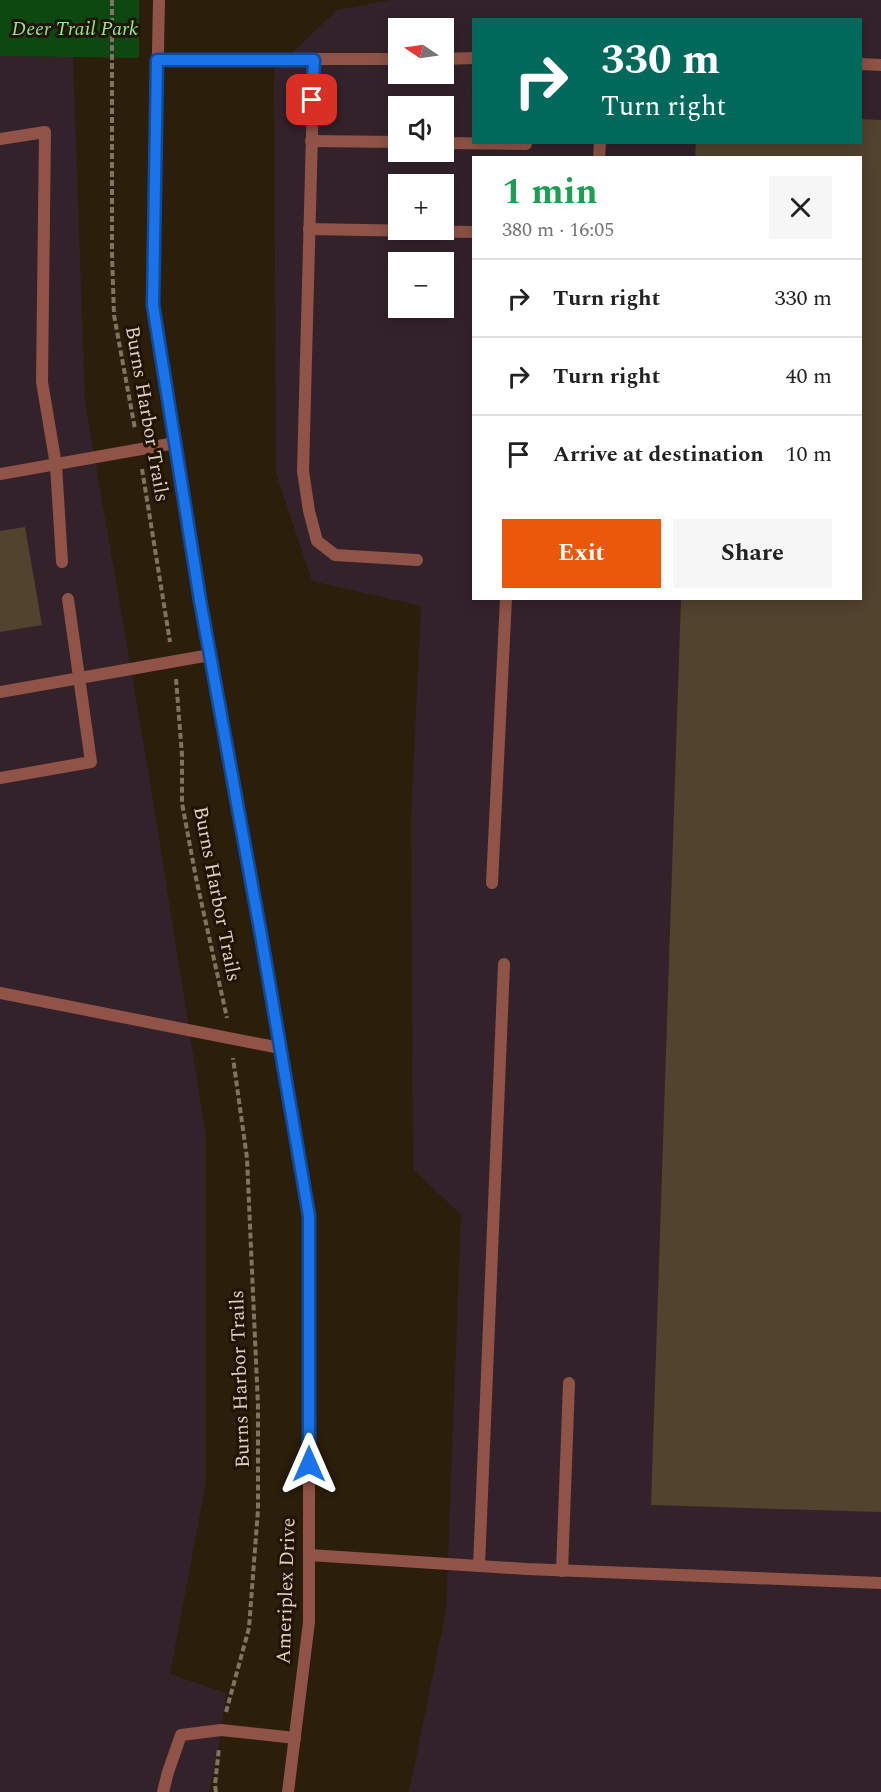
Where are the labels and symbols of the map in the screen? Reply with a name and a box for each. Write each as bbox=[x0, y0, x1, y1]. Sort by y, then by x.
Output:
park label: Deer Trail Park bbox=[12, 14, 139, 44]
north arrow bbox=[388, 18, 454, 84]
pin bbox=[286, 74, 337, 125]
street label: Burns Harbor Trails bbox=[117, 324, 177, 504]
street label: Burns Harbor Trails bbox=[185, 804, 249, 984]
street label: Burns Harbor Trails bbox=[222, 1289, 258, 1469]
position arrow bbox=[277, 1432, 341, 1496]
street label: Ameriplex Drive bbox=[268, 1517, 304, 1665]

